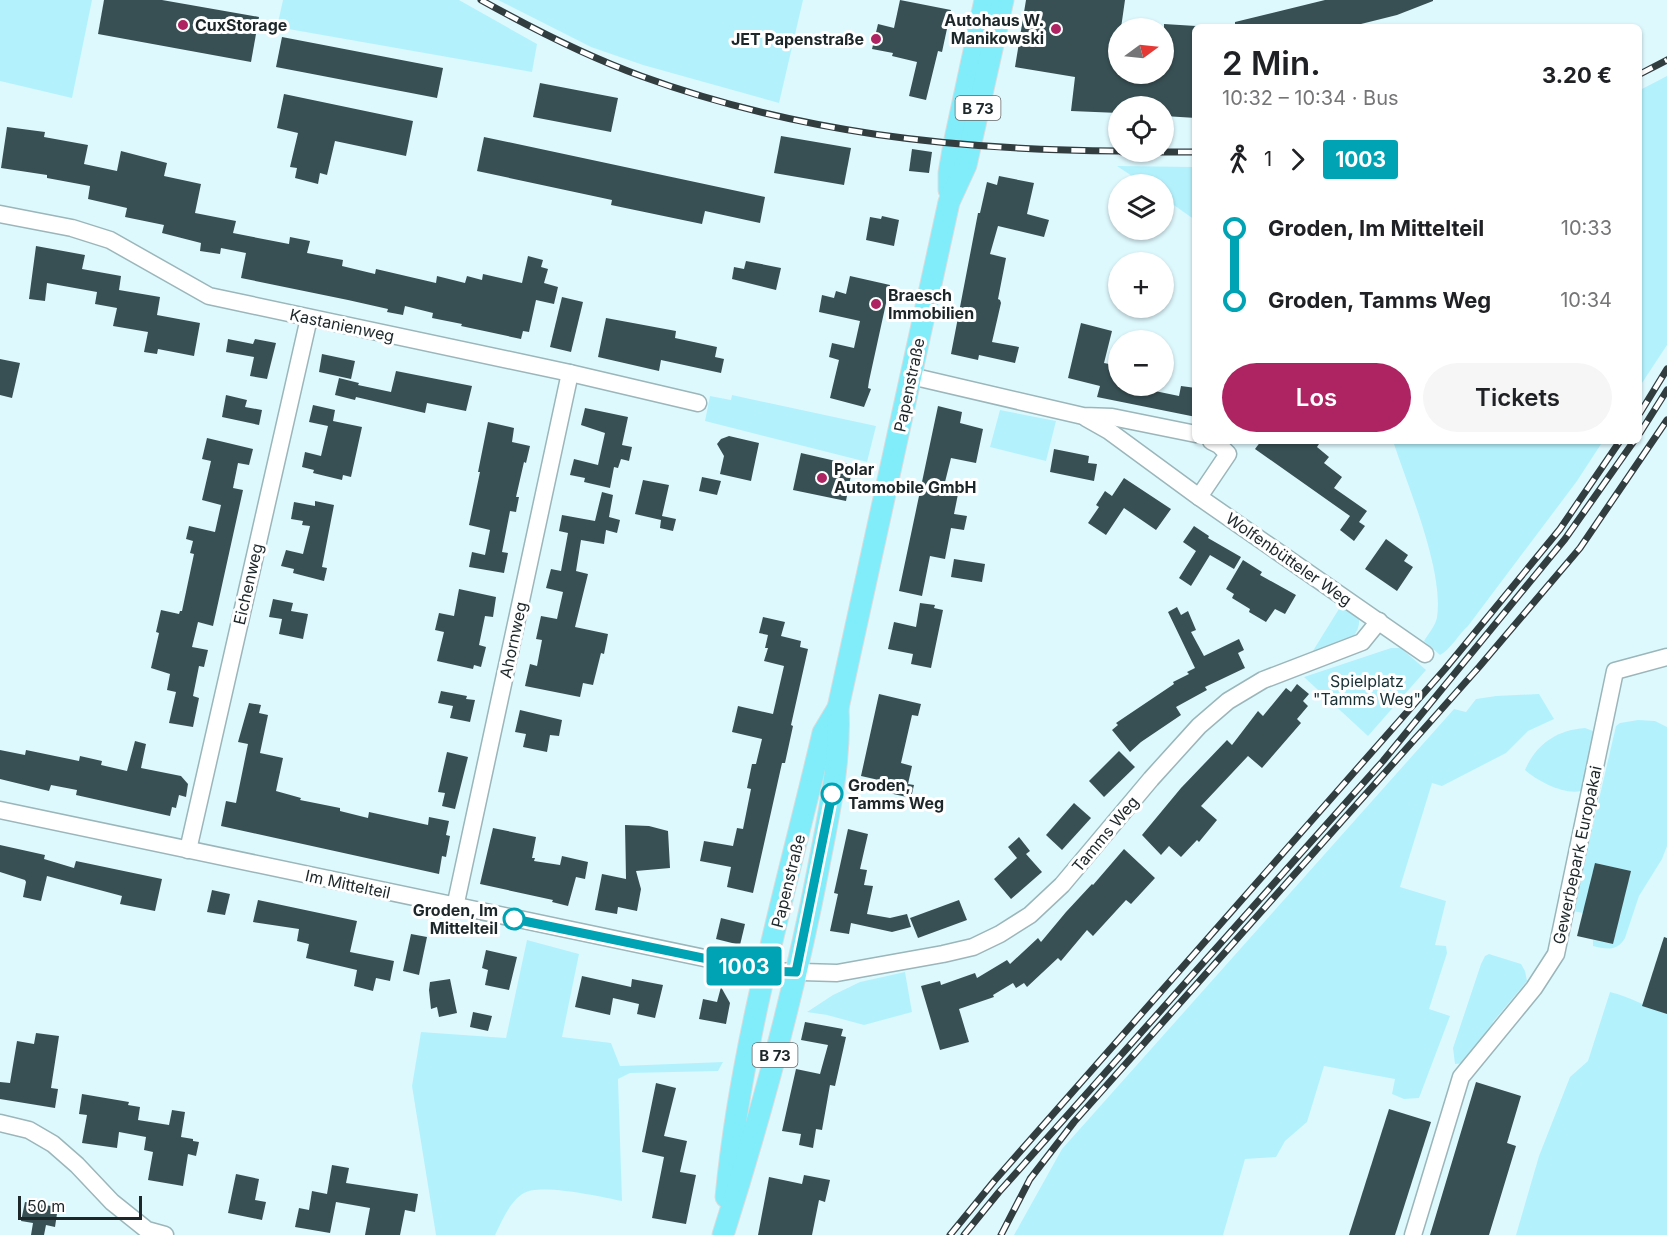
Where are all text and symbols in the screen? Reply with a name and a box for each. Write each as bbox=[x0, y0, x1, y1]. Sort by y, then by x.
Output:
place label: Autohaus W. Manikowski bbox=[944, 10, 1044, 48]
place label: CuxStorage bbox=[195, 15, 287, 35]
marker: CuxStorage bbox=[176, 18, 190, 32]
north arrow bbox=[1108, 18, 1174, 84]
map controls bbox=[1108, 18, 1174, 396]
marker: Autohaus W. Manikowski bbox=[1049, 22, 1063, 36]
place label: JET Papenstraße bbox=[731, 29, 864, 49]
marker: JET Papenstraße bbox=[869, 32, 883, 46]
text: 2 Min. bbox=[1222, 43, 1321, 83]
text: 3.20 € bbox=[1542, 62, 1612, 88]
text: 10:32 – 10:34 · Bus bbox=[1222, 86, 1399, 110]
road number: B 73 bbox=[956, 96, 1000, 120]
button: locate bbox=[1108, 96, 1174, 162]
icon: walk bbox=[1222, 143, 1255, 176]
icon: forward bbox=[1281, 143, 1314, 176]
text: 1 bbox=[1264, 147, 1272, 171]
text: 1003 bbox=[1335, 147, 1386, 172]
button: layers bbox=[1108, 174, 1174, 240]
text: Groden, Im Mittelteil bbox=[1268, 215, 1484, 241]
text: 10:33 bbox=[1561, 216, 1612, 240]
button: + bbox=[1108, 252, 1174, 318]
place label: Braesch Immobilien bbox=[888, 285, 974, 323]
text: Groden, Tamms Weg bbox=[1268, 287, 1491, 313]
text: 10:34 bbox=[1560, 288, 1612, 312]
marker: Braesch Immobilien bbox=[869, 297, 883, 311]
street label: Kastanienweg bbox=[288, 304, 396, 346]
button: − bbox=[1108, 330, 1174, 396]
street label: Papenstraße bbox=[889, 336, 929, 434]
button: Los bbox=[1222, 363, 1411, 432]
button: Tickets bbox=[1423, 363, 1612, 432]
place label: Polar Automobile GmbH bbox=[834, 459, 977, 497]
marker: Polar Automobile GmbH bbox=[815, 471, 829, 485]
street label: Wolfenbütteler Weg bbox=[1222, 508, 1356, 610]
street label: Eichenweg bbox=[229, 541, 267, 627]
street label: Ahornweg bbox=[495, 600, 531, 680]
park label: Spielplatz "Tamms Weg" bbox=[1313, 671, 1421, 709]
street label: Gewerbepark Europakai bbox=[1548, 764, 1606, 946]
place label: Groden, Tamms Weg bbox=[848, 775, 944, 813]
marker: Groden, Tamms Weg bbox=[821, 783, 843, 805]
street label: Tamms Weg bbox=[1067, 792, 1143, 876]
street label: Papenstraße bbox=[767, 832, 809, 930]
street label: Im Mittelteil bbox=[304, 865, 392, 903]
place label: Groden, Im Mittelteil bbox=[413, 900, 498, 938]
marker: Groden, Im Mittelteil bbox=[503, 908, 525, 930]
line badge: 1003 bbox=[702, 946, 786, 986]
text: 1003 bbox=[719, 954, 769, 979]
road number: B 73 bbox=[752, 1043, 798, 1067]
scale bar bbox=[18, 1193, 142, 1220]
text: 50 m bbox=[27, 1196, 65, 1216]

